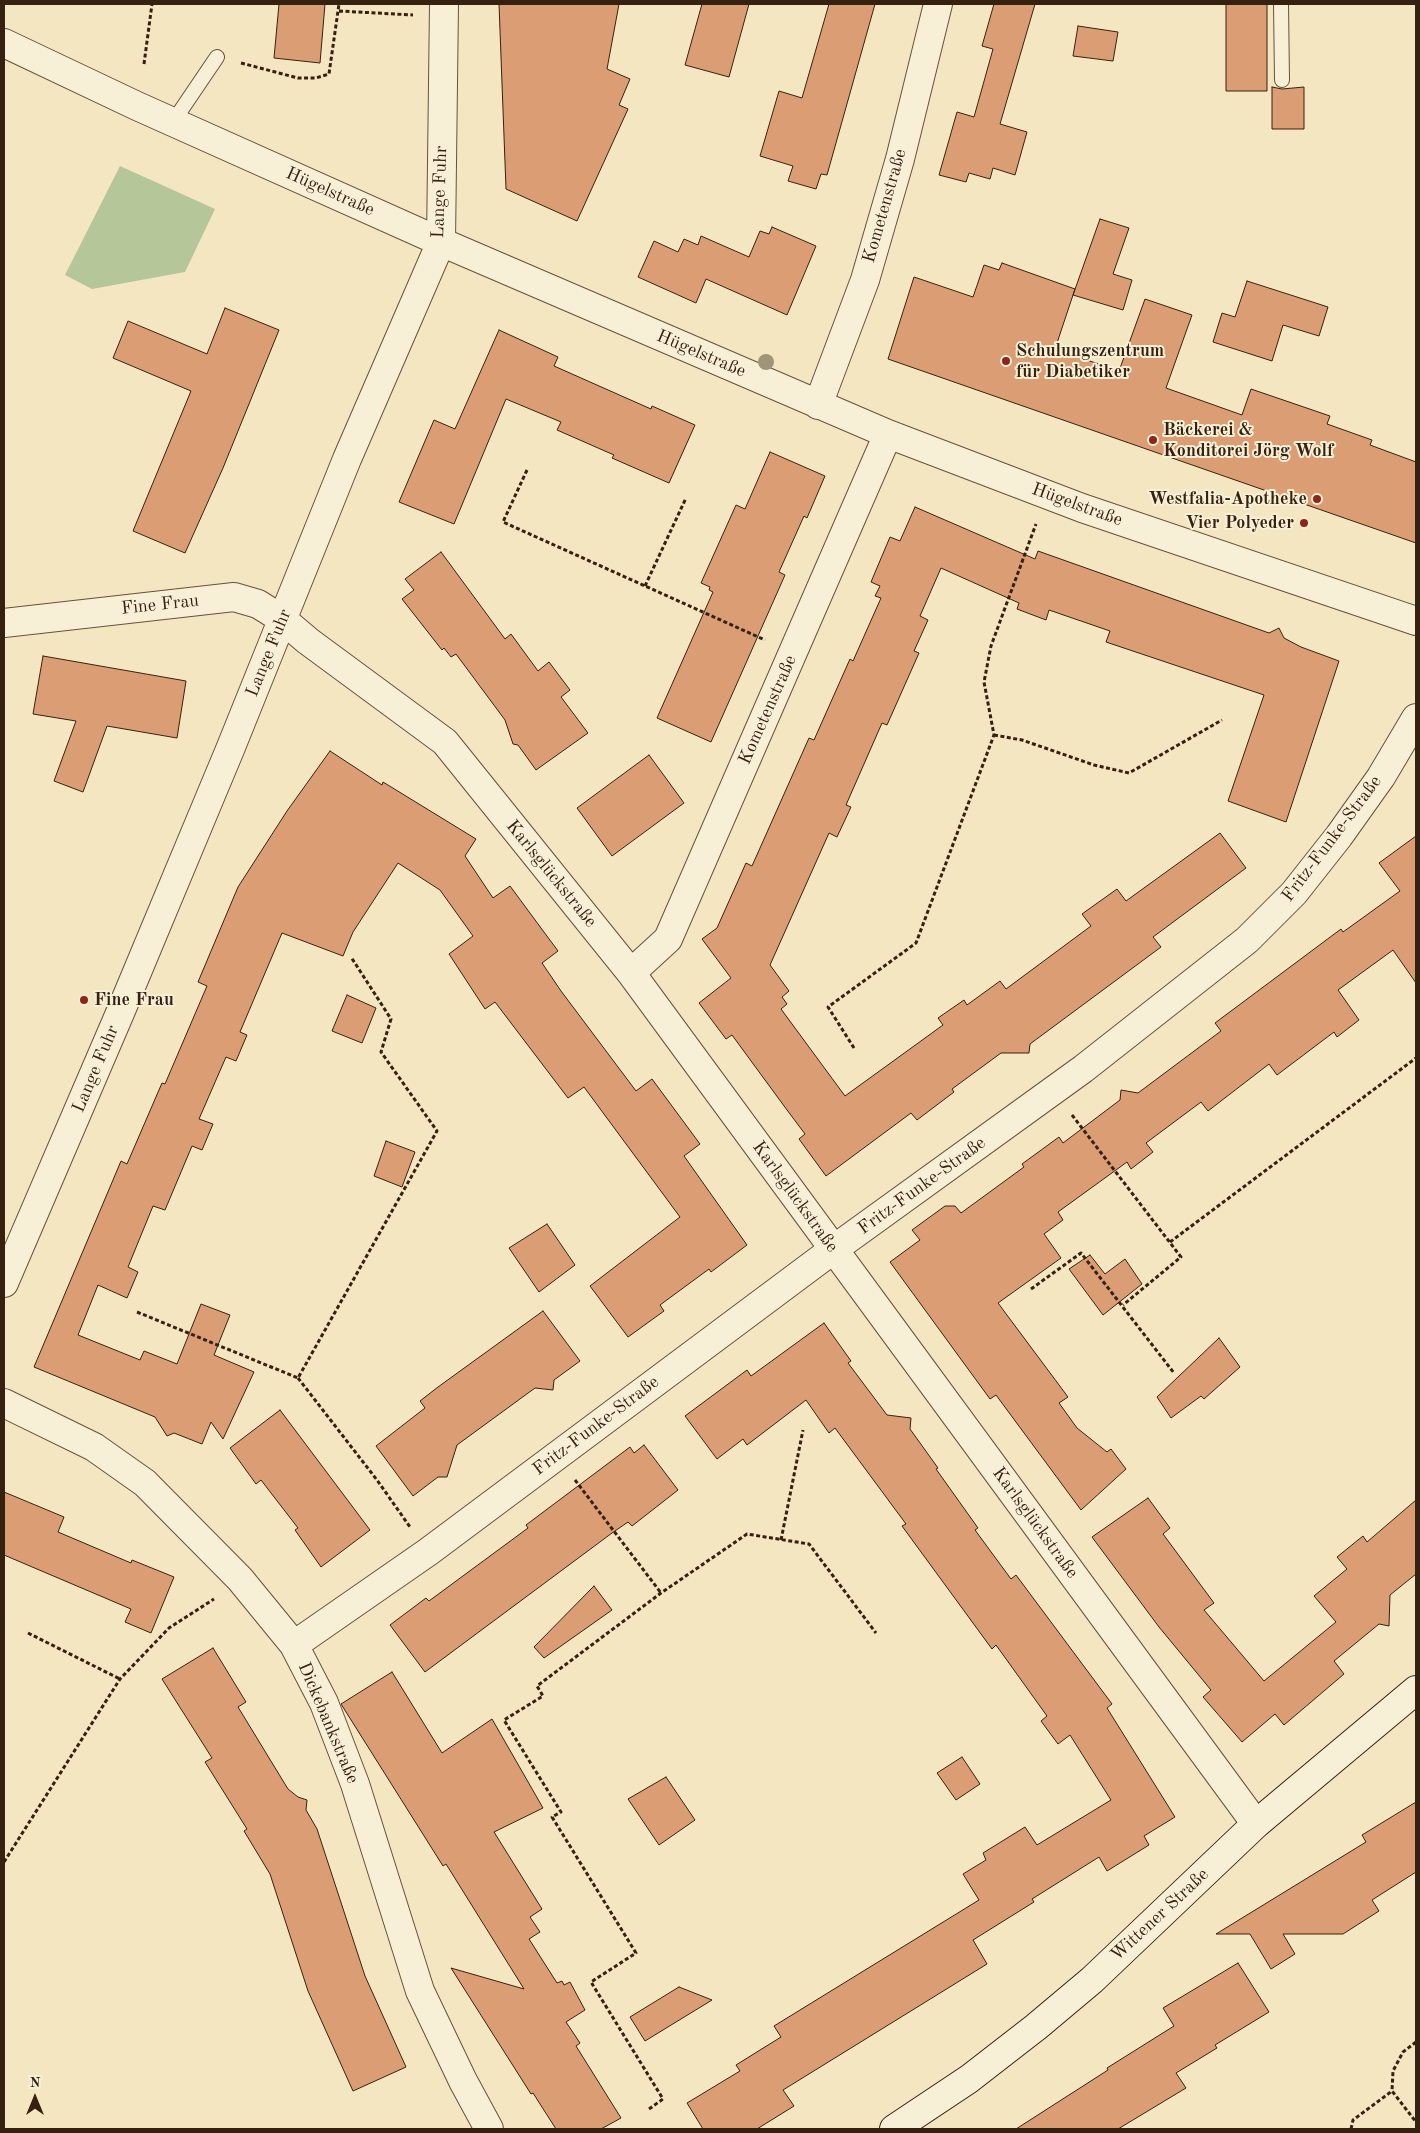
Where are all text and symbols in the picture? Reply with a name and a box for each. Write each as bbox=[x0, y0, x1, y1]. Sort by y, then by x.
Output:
street label: Lange Fuhr bbox=[428, 145, 452, 239]
street label: Kometenstraße bbox=[858, 147, 912, 265]
street label: Hügelstraße bbox=[282, 163, 378, 221]
street label: Hügelstraße bbox=[653, 326, 749, 382]
place label: Schulungszentrum für Diabetiker bbox=[1016, 340, 1164, 382]
marker: Schulungszentrum für Diabetiker bbox=[1000, 355, 1012, 367]
place label: Bäckerei & Konditorei Jörg Wolf bbox=[1163, 419, 1333, 462]
marker: Bäckerei & Konditorei Jörg Wolf bbox=[1147, 434, 1159, 446]
street label: Hügelstraße bbox=[1029, 479, 1125, 531]
place label: Westfalia-Apotheke bbox=[1148, 488, 1307, 510]
marker: Westfalia-Apotheke bbox=[1311, 493, 1323, 505]
place label: Vier Polyeder bbox=[1185, 512, 1294, 534]
marker: Vier Polyeder bbox=[1298, 517, 1310, 529]
street label: Fine Frau bbox=[120, 590, 200, 620]
street label: Lange Fuhr bbox=[242, 606, 296, 700]
street label: Kometenstraße bbox=[734, 652, 802, 768]
street label: Fritz-Funke-Straße bbox=[1277, 772, 1387, 906]
street label: Karlsglückstraße bbox=[501, 816, 601, 932]
place label: Fine Frau bbox=[94, 989, 174, 1011]
marker: Fine Frau bbox=[78, 994, 90, 1006]
street label: Lange Fuhr bbox=[68, 1022, 124, 1116]
street label: Fritz-Funke-Straße bbox=[854, 1132, 990, 1240]
street label: Karlsglückstraße bbox=[747, 1137, 843, 1257]
street label: Fritz-Funke-Straße bbox=[529, 1371, 663, 1481]
street label: Karlsglückstraße bbox=[987, 1463, 1083, 1583]
street label: Dickebankstraße bbox=[293, 1659, 363, 1787]
street label: Wittener Straße bbox=[1107, 1864, 1213, 1966]
north arrow bbox=[10, 2073, 60, 2123]
text: N bbox=[30, 2076, 40, 2090]

